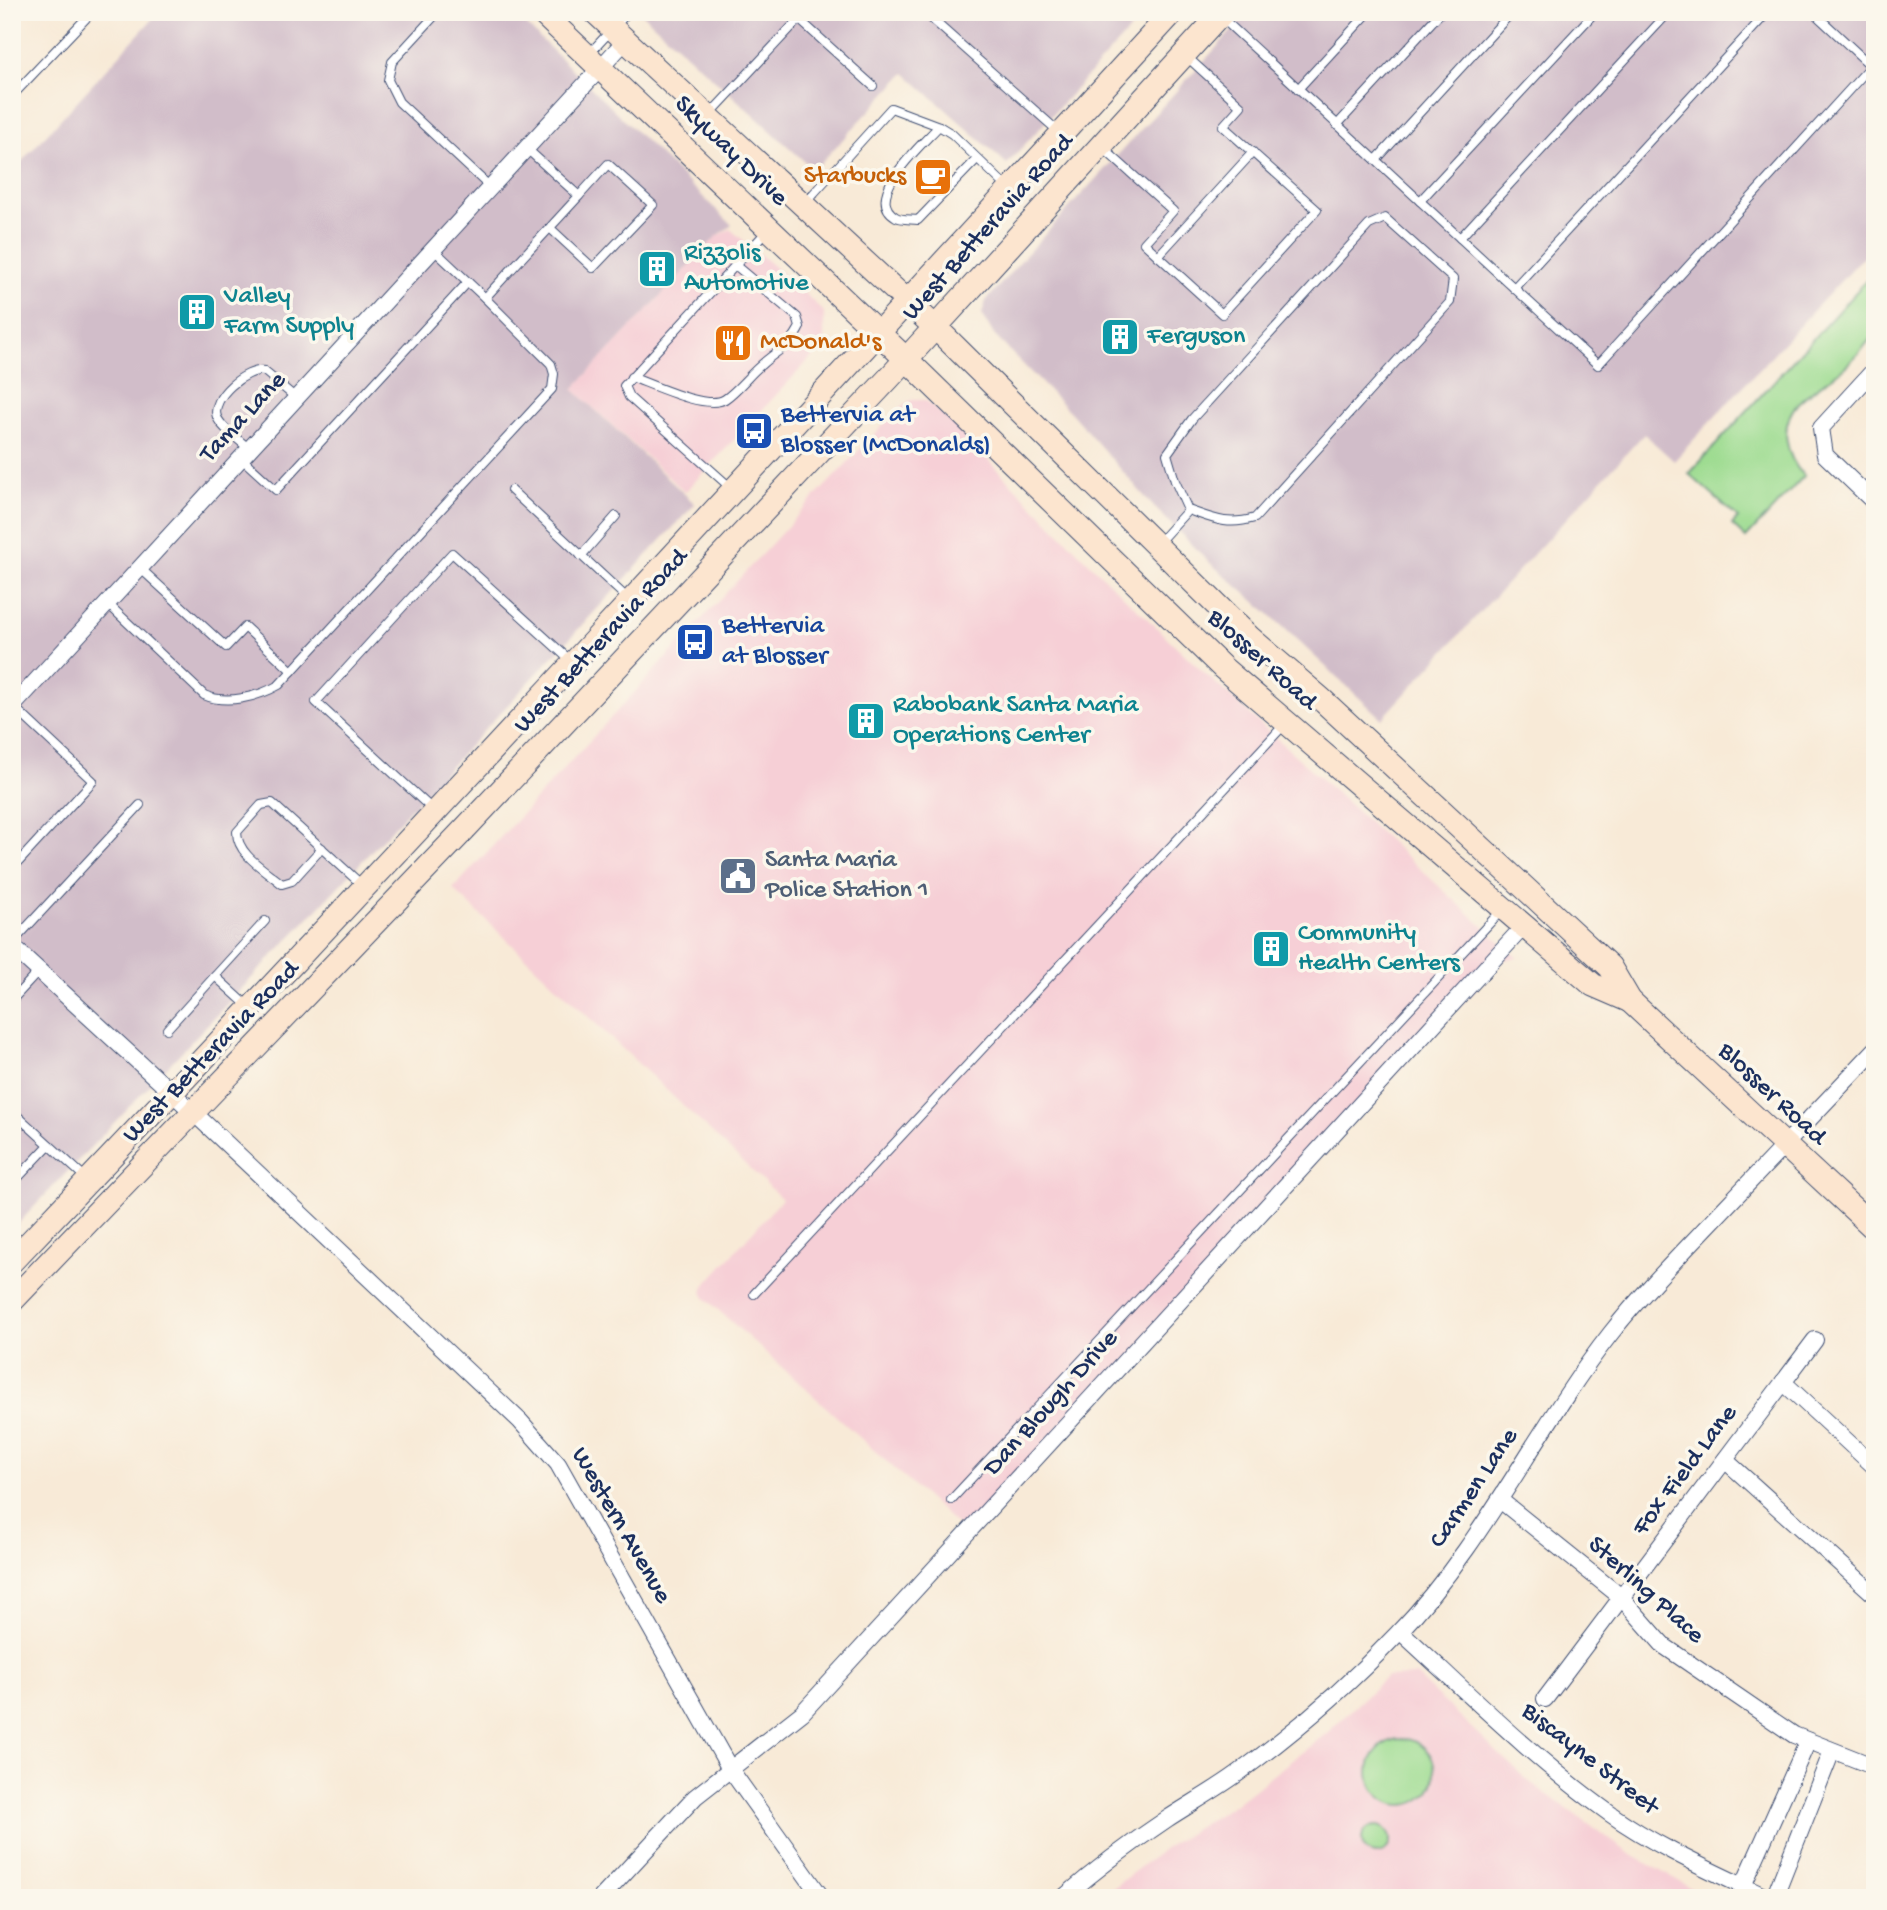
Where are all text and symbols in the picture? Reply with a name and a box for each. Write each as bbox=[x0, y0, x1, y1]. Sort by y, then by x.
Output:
street label: Skyway Drive bbox=[666, 90, 794, 214]
street label: West Betteravia Road bbox=[897, 127, 1082, 328]
cafe icon: Starbucks bbox=[912, 156, 954, 198]
place label: Starbucks bbox=[804, 162, 907, 193]
place label: Rizzolis Automotive bbox=[684, 239, 809, 300]
building icon: Rizzolis Automotive bbox=[636, 248, 678, 290]
place label: Valley Farm Supply bbox=[223, 282, 354, 343]
building icon: Valley Farm Supply bbox=[176, 291, 218, 333]
building icon: Ferguson bbox=[1099, 316, 1141, 358]
restaurant icon: McDonald's bbox=[712, 322, 754, 364]
place label: Ferguson bbox=[1146, 322, 1246, 353]
place label: McDonald's bbox=[760, 328, 883, 359]
street label: Tama Lane bbox=[193, 366, 294, 471]
place label: Bettervia at Blosser (McDonalds) bbox=[780, 401, 991, 462]
bus stop icon: Bettervia at Blosser (McDonalds) bbox=[733, 410, 775, 452]
street label: West Betteravia Road bbox=[508, 542, 697, 741]
street label: Blosser Road bbox=[1199, 603, 1324, 720]
place label: Bettervia at Blosser bbox=[721, 612, 830, 673]
bus stop icon: Bettervia at Blosser bbox=[674, 621, 716, 663]
place label: Rabobank Santa Maria Operations Center bbox=[893, 691, 1140, 752]
building icon: Rabobank Santa Maria Operations Center bbox=[845, 700, 887, 742]
place label: Santa Maria Police Station 1 bbox=[764, 846, 928, 907]
public building icon: Santa Maria Police Station 1 bbox=[717, 855, 759, 897]
place label: Community Health Centers bbox=[1298, 919, 1461, 980]
building icon: Community Health Centers bbox=[1250, 928, 1292, 970]
street label: West Betteravia Road bbox=[117, 954, 308, 1151]
street label: Blosser Road bbox=[1710, 1036, 1833, 1154]
street label: Dan Blough Drive bbox=[977, 1324, 1126, 1485]
street label: Fox Field Lane bbox=[1626, 1399, 1746, 1543]
street label: Carmen Lane bbox=[1424, 1423, 1527, 1555]
street label: Western Avenue bbox=[563, 1442, 677, 1610]
street label: Sterling Place bbox=[1580, 1530, 1710, 1652]
street label: Biscayne Street bbox=[1513, 1696, 1666, 1825]

